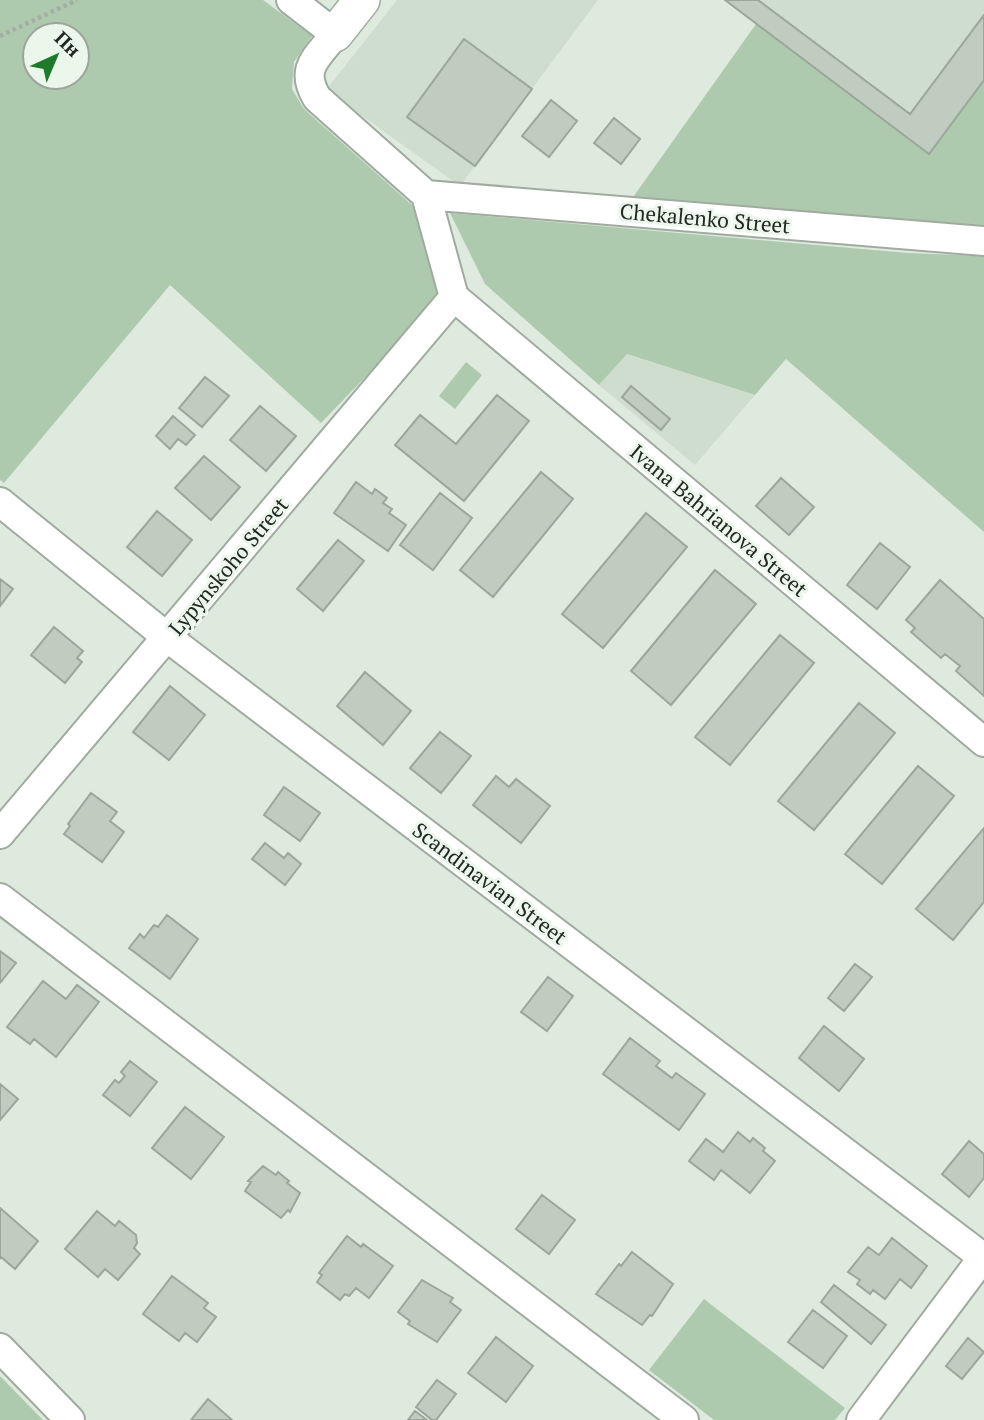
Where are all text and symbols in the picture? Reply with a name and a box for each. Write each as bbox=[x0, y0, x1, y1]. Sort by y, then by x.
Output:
north arrow bbox=[21, 21, 91, 91]
text: Пн bbox=[50, 25, 87, 62]
street label: Chekalenko Street bbox=[619, 197, 791, 239]
street label: Ivana Bahrianova Street bbox=[624, 437, 814, 603]
street label: Lypynskoho Street bbox=[162, 491, 294, 641]
street label: Scandinavian Street bbox=[407, 816, 573, 950]

